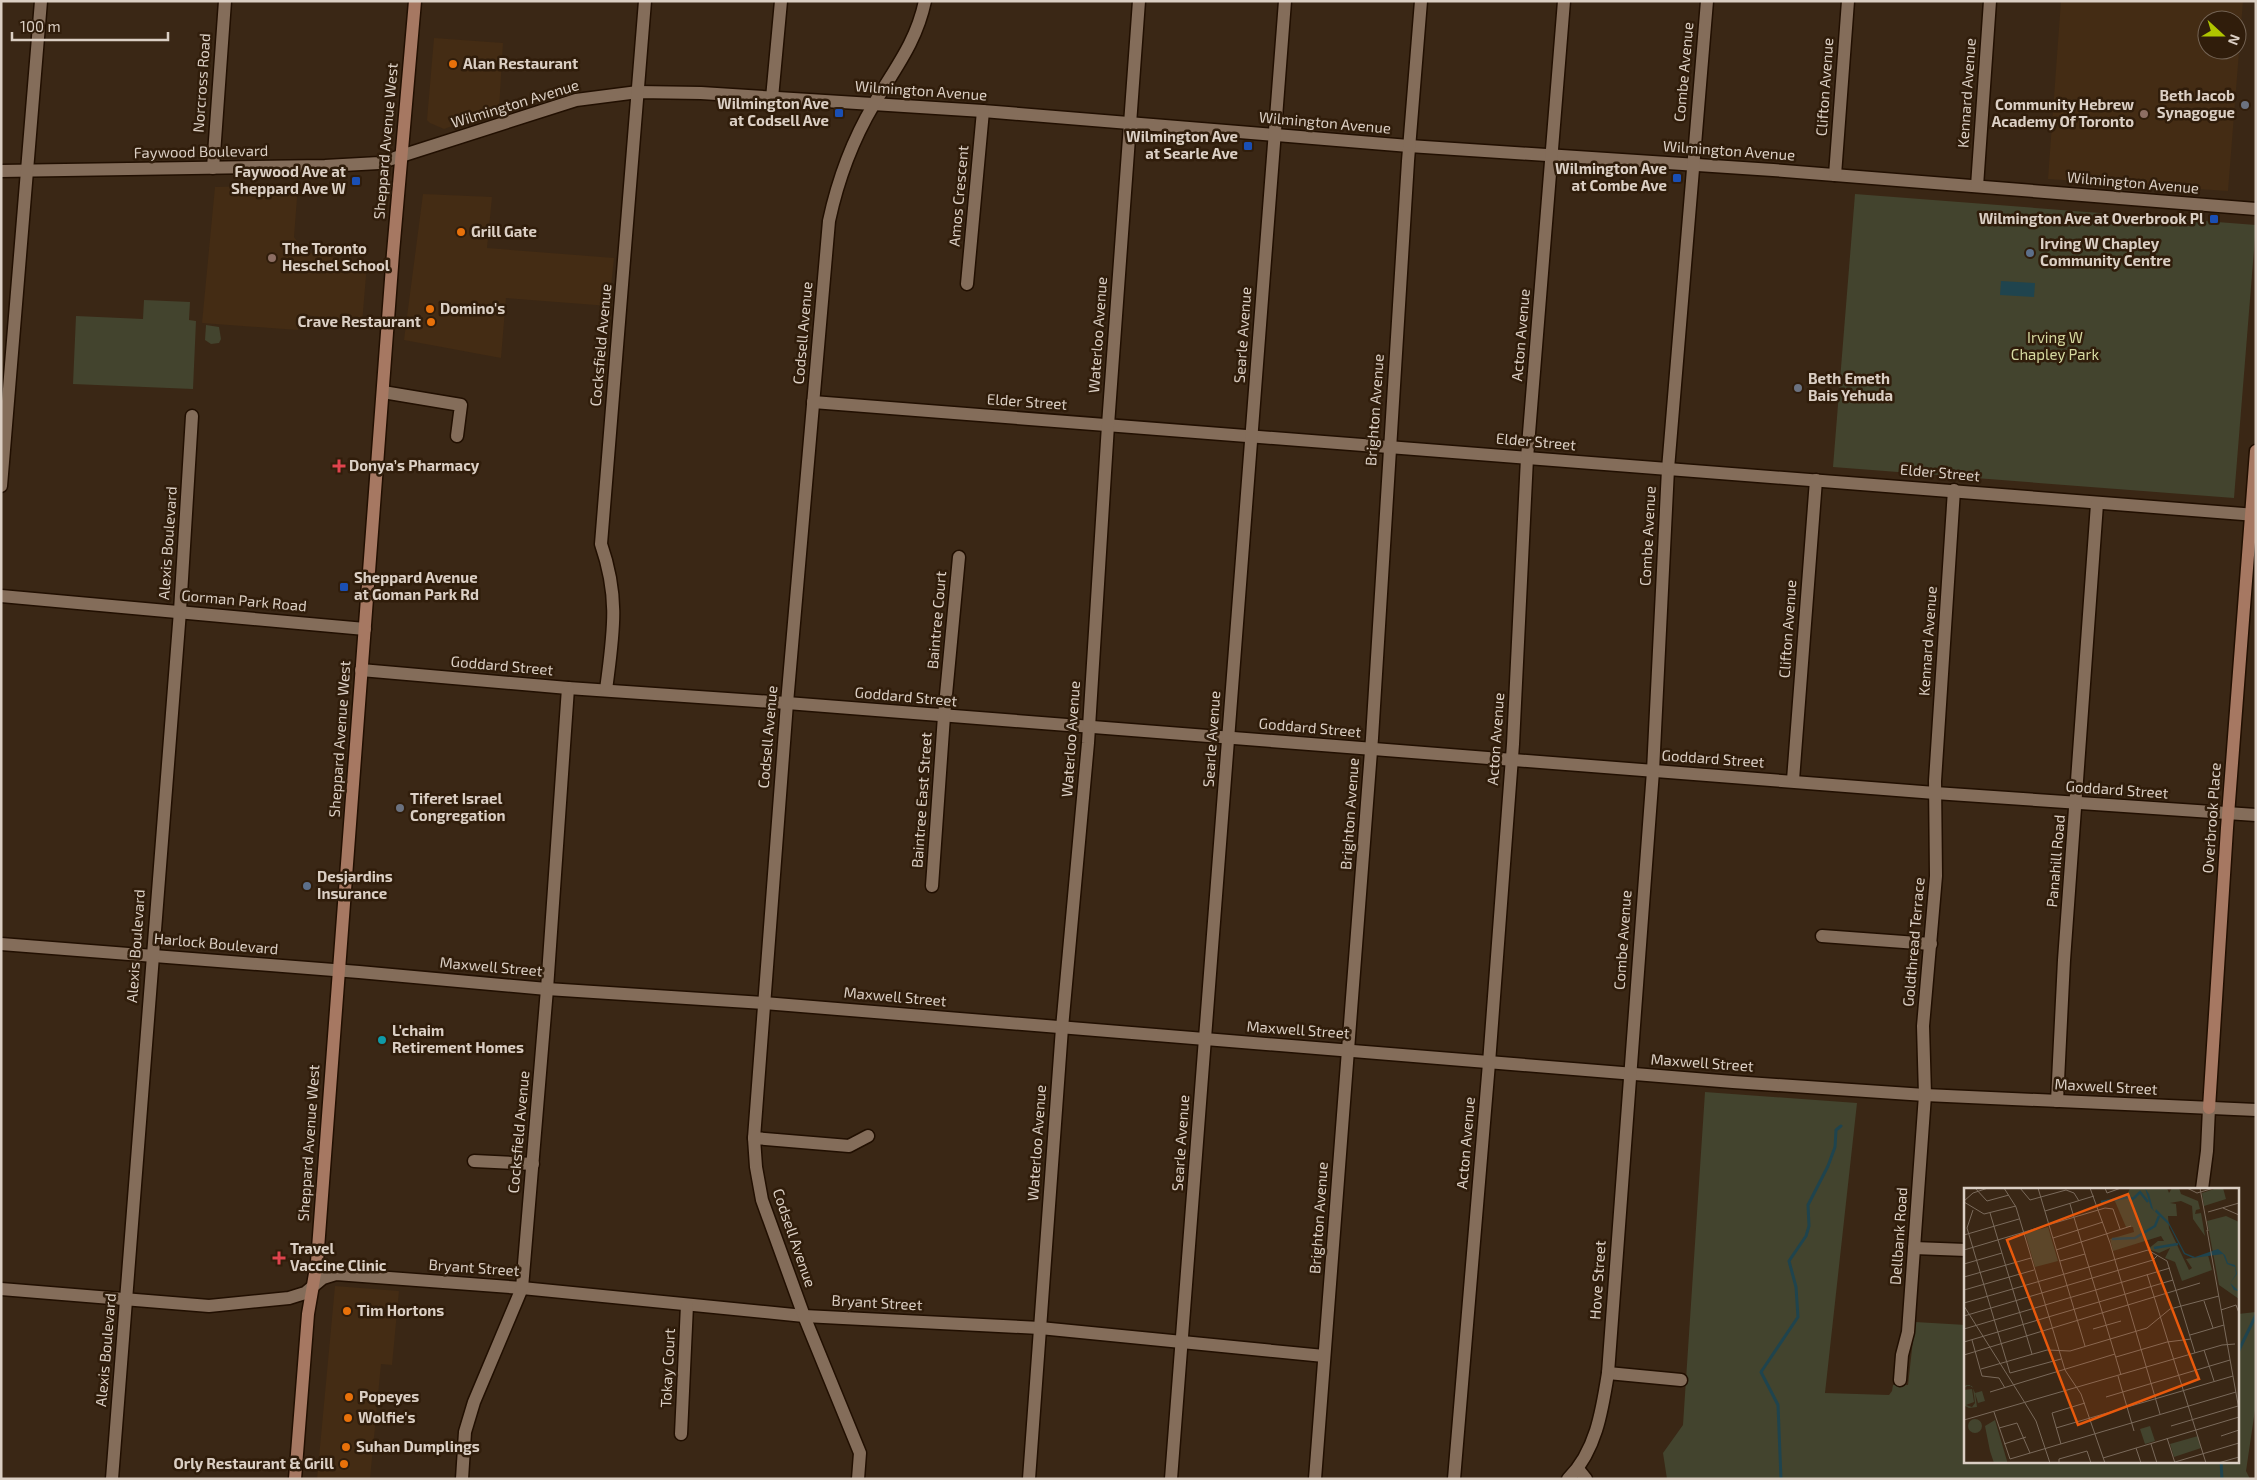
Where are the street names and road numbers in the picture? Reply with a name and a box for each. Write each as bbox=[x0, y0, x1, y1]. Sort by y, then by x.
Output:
street label: Combe Avenue bbox=[1670, 21, 1696, 123]
street label: Norcross Road bbox=[189, 33, 213, 133]
street label: Clifton Avenue bbox=[1812, 37, 1836, 137]
street label: Kennard Avenue bbox=[1953, 37, 1979, 148]
street label: Sheppard Avenue West bbox=[369, 62, 401, 220]
street label: Wilmington Avenue bbox=[449, 75, 581, 131]
street label: Wilmington Avenue bbox=[854, 76, 988, 104]
street label: Wilmington Avenue bbox=[1258, 107, 1392, 137]
street label: Wilmington Avenue bbox=[1662, 136, 1796, 164]
street label: Faywood Boulevard bbox=[134, 141, 268, 161]
street label: Amos Crescent bbox=[945, 144, 971, 247]
street label: Wilmington Avenue bbox=[2066, 167, 2200, 197]
street label: Waterloo Avenue bbox=[1084, 276, 1110, 394]
street label: Codsell Avenue bbox=[789, 281, 815, 385]
street label: Cocksfield Avenue bbox=[586, 283, 614, 407]
street label: Searle Avenue bbox=[1230, 286, 1254, 384]
street label: Acton Avenue bbox=[1507, 288, 1533, 382]
street label: Brighton Avenue bbox=[1361, 353, 1387, 467]
street label: Elder Street bbox=[986, 389, 1068, 413]
street label: Elder Street bbox=[1495, 429, 1577, 453]
street label: Elder Street bbox=[1899, 460, 1981, 484]
street label: Alexis Boulevard bbox=[154, 486, 180, 600]
street label: Combe Avenue bbox=[1635, 486, 1659, 586]
street label: Baintree Court bbox=[923, 570, 949, 670]
street label: Clifton Avenue bbox=[1775, 579, 1799, 679]
street label: Kennard Avenue bbox=[1914, 585, 1940, 696]
street label: Gorman Park Road bbox=[181, 586, 308, 614]
street label: Goddard Street bbox=[450, 652, 554, 678]
street label: Sheppard Avenue West bbox=[325, 660, 353, 818]
street label: Waterloo Avenue bbox=[1057, 680, 1083, 798]
street label: Goddard Street bbox=[854, 683, 958, 709]
street label: Codsell Avenue bbox=[754, 685, 780, 789]
street label: Searle Avenue bbox=[1199, 690, 1223, 788]
street label: Acton Avenue bbox=[1483, 692, 1507, 786]
street label: Goddard Street bbox=[1258, 714, 1362, 740]
street label: Baintree East Street bbox=[907, 731, 935, 868]
street label: Goddard Street bbox=[1661, 745, 1765, 771]
street label: Brighton Avenue bbox=[1336, 757, 1362, 871]
street label: Overbrook Place bbox=[2198, 762, 2224, 874]
street label: Goddard Street bbox=[2065, 776, 2169, 802]
street label: Panahill Road bbox=[2042, 814, 2068, 908]
street label: Goldthread Terrace bbox=[1898, 876, 1928, 1007]
street label: Alexis Boulevard bbox=[122, 889, 148, 1003]
street label: Combe Avenue bbox=[1610, 889, 1634, 990]
street label: Harlock Boulevard bbox=[153, 929, 279, 957]
street label: Maxwell Street bbox=[439, 953, 544, 979]
street label: Maxwell Street bbox=[843, 983, 948, 1009]
street label: Maxwell Street bbox=[1246, 1016, 1350, 1042]
street label: Maxwell Street bbox=[1650, 1049, 1754, 1075]
street label: Sheppard Avenue West bbox=[294, 1064, 322, 1222]
street label: Cocksfield Avenue bbox=[504, 1070, 532, 1194]
street label: Maxwell Street bbox=[2054, 1074, 2158, 1098]
street label: Waterloo Avenue bbox=[1023, 1084, 1049, 1202]
street label: Searle Avenue bbox=[1168, 1094, 1192, 1192]
street label: Acton Avenue bbox=[1452, 1096, 1478, 1190]
street label: Brighton Avenue bbox=[1305, 1161, 1331, 1275]
street label: Codsell Avenue bbox=[770, 1186, 820, 1289]
street label: Dellbank Road bbox=[1886, 1187, 1910, 1285]
street label: Hove Street bbox=[1585, 1239, 1609, 1320]
street label: Bryant Street bbox=[428, 1255, 520, 1279]
street label: Bryant Street bbox=[831, 1291, 923, 1313]
street label: Alexis Boulevard bbox=[91, 1292, 119, 1407]
street label: Tokay Court bbox=[656, 1327, 678, 1408]

